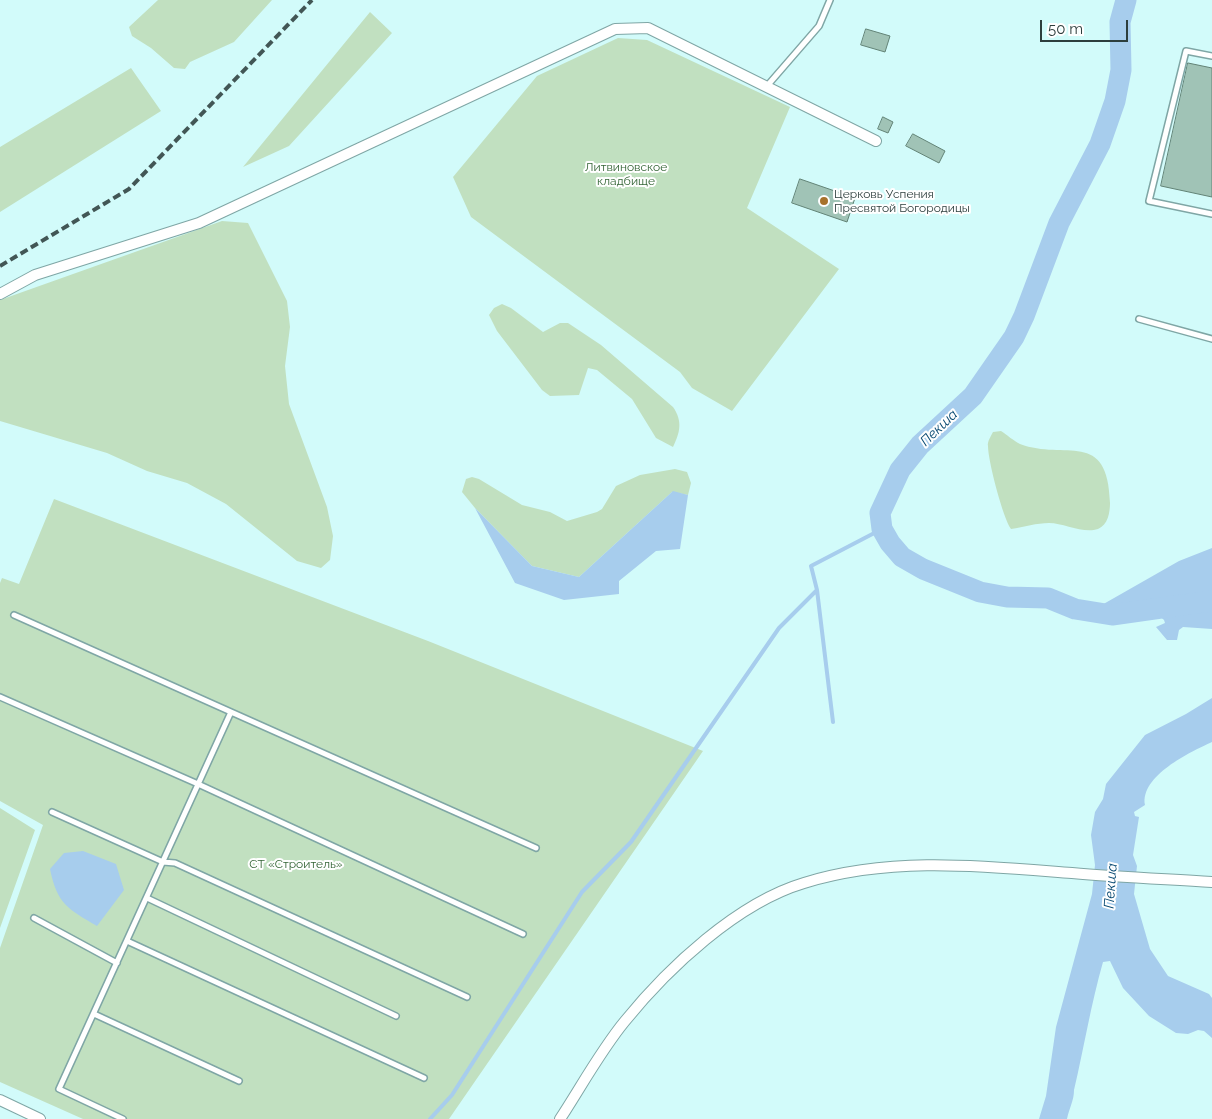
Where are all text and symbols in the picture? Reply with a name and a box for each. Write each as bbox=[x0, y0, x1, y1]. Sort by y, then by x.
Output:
scale bar bbox=[1042, 10, 1130, 42]
text: 50 m bbox=[1048, 20, 1083, 38]
park label: Литвиновское кладбище bbox=[585, 160, 667, 188]
place label: Церковь Успения Пресвятой Богородицы bbox=[834, 187, 970, 215]
marker: Церковь Успения Пресвятой Богородицы bbox=[818, 195, 830, 207]
water label: Пекша bbox=[917, 406, 961, 450]
park label: СТ «Строитель» bbox=[249, 857, 343, 871]
water label: Пекша bbox=[1101, 863, 1121, 909]

